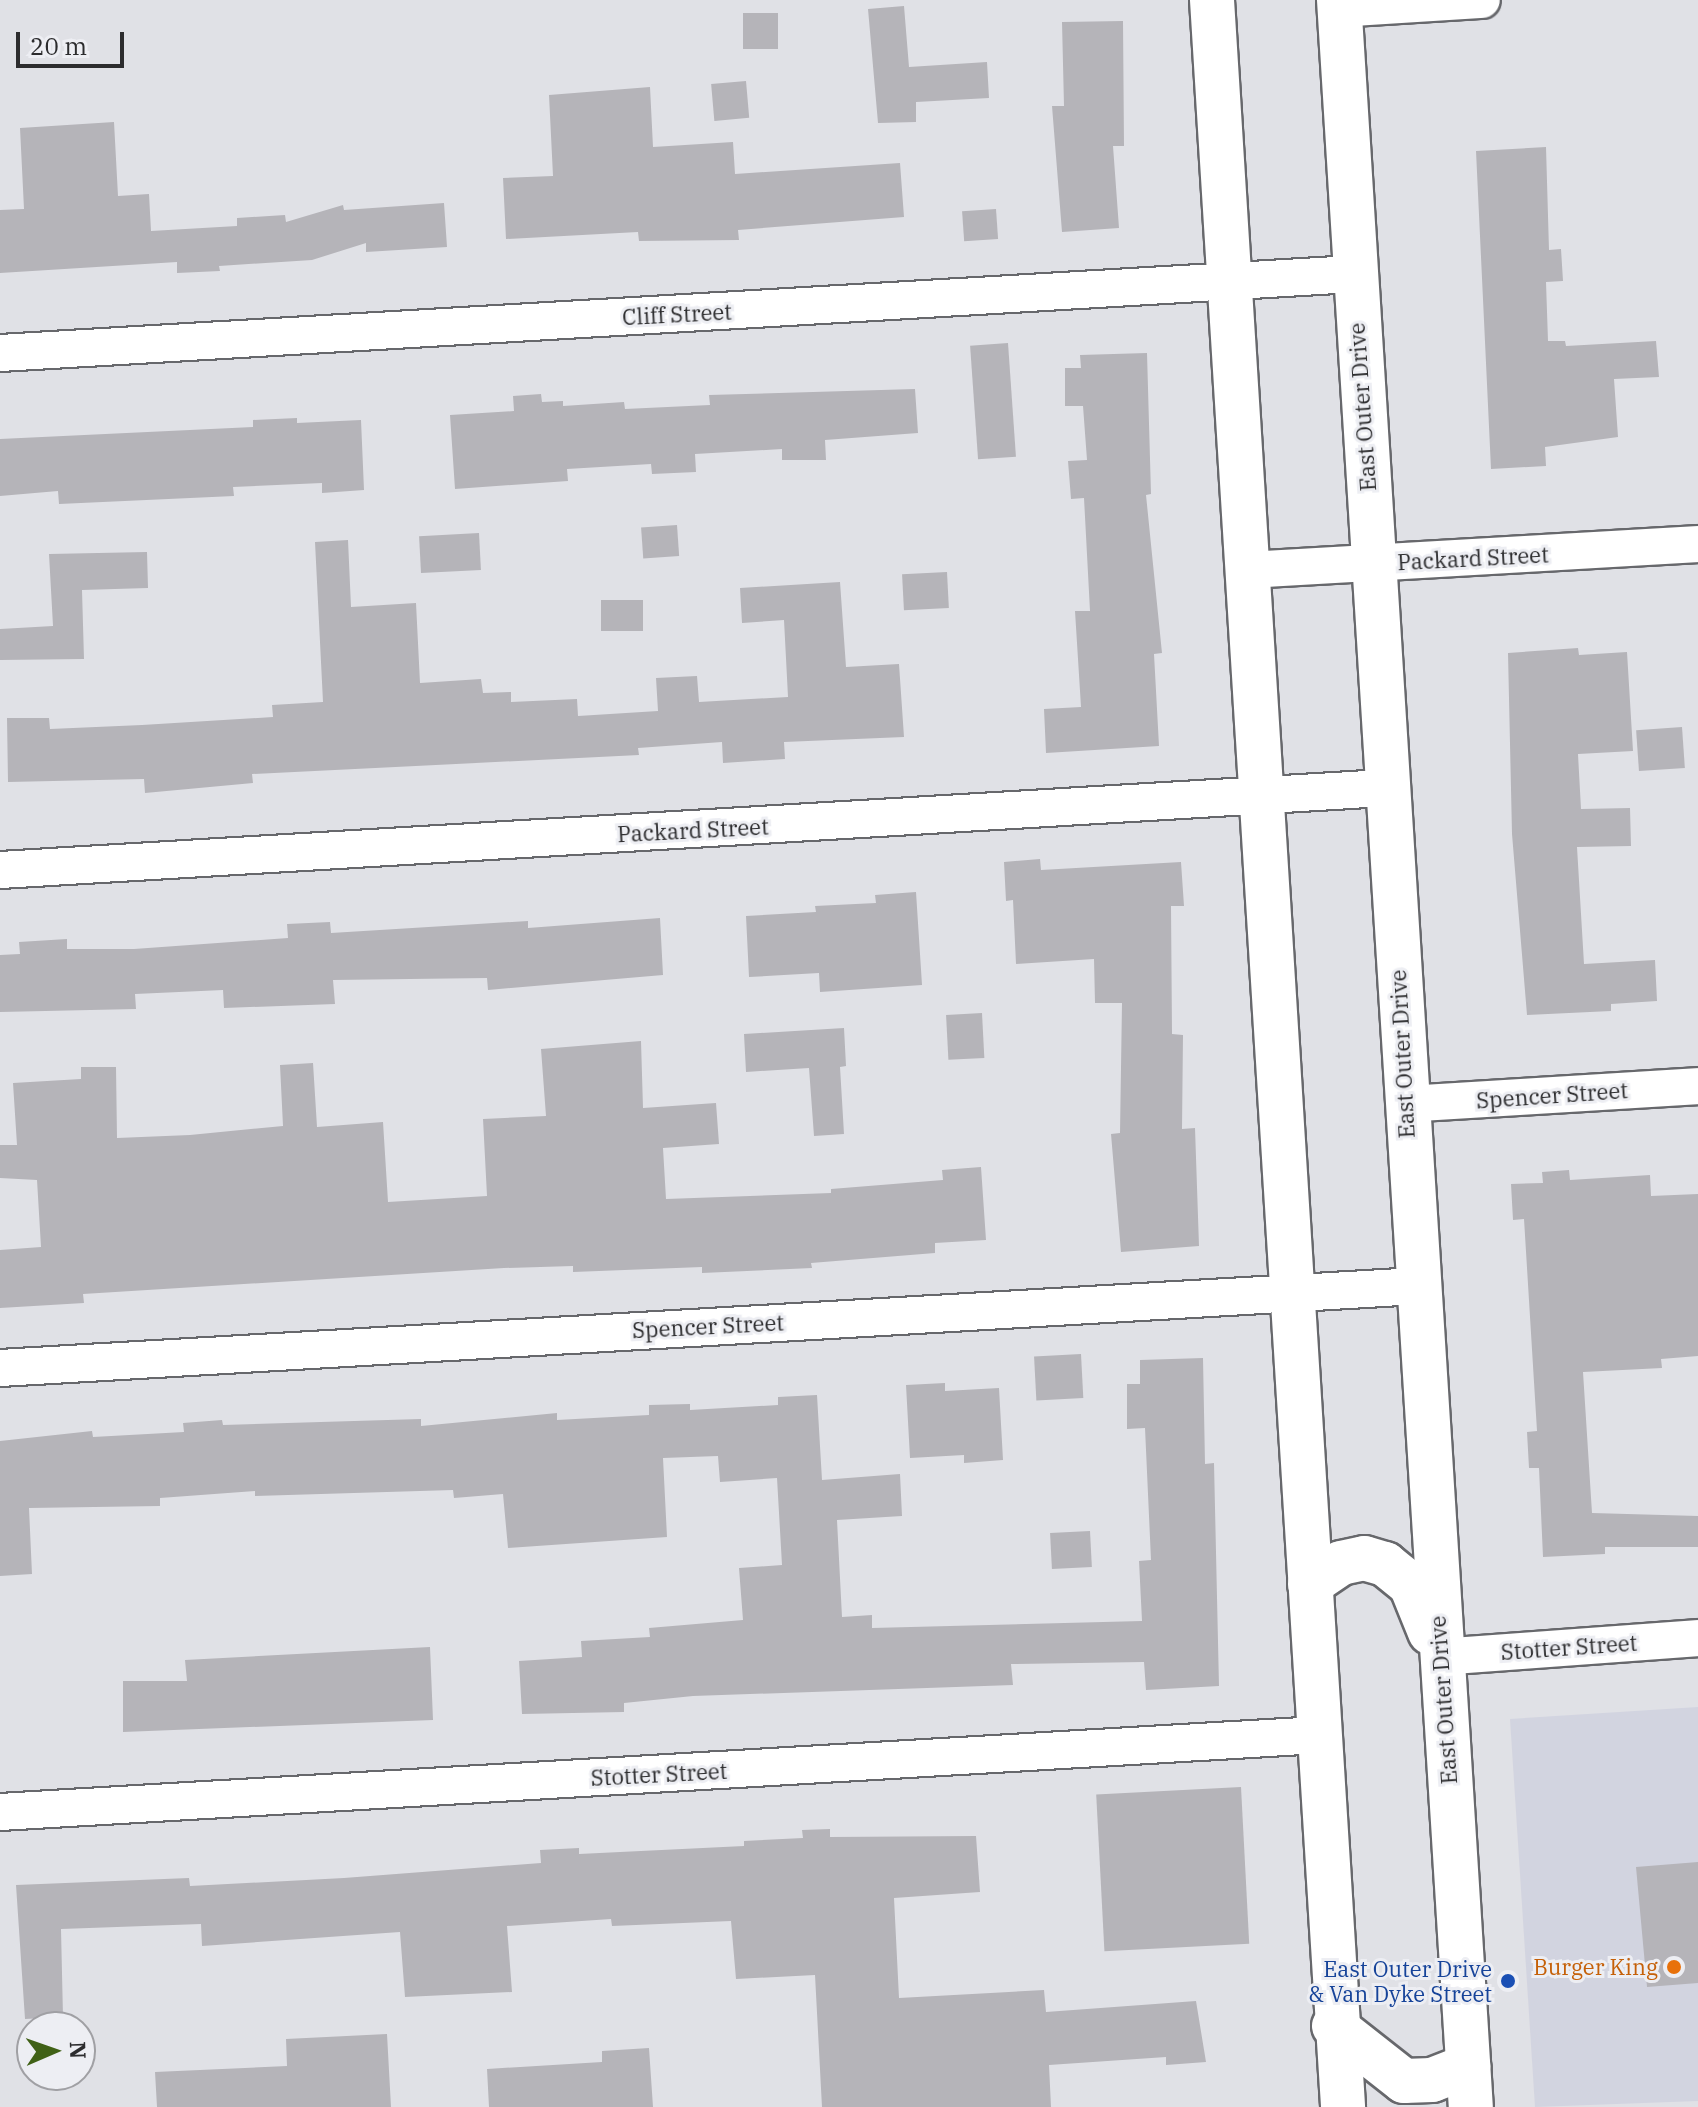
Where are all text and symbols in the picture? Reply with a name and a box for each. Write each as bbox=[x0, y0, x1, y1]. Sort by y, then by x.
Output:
scale bar bbox=[20, 16, 128, 66]
text: 20 m bbox=[30, 30, 87, 62]
street label: Cliff Street bbox=[622, 298, 732, 330]
street label: East Outer Drive bbox=[1343, 322, 1381, 492]
street label: Packard Street bbox=[1397, 541, 1549, 575]
street label: Packard Street bbox=[617, 813, 769, 847]
street label: East Outer Drive bbox=[1384, 969, 1420, 1139]
street label: Spencer Street bbox=[1475, 1077, 1629, 1113]
street label: Spencer Street bbox=[631, 1309, 785, 1343]
street label: East Outer Drive bbox=[1424, 1615, 1462, 1785]
street label: Stotter Street bbox=[1500, 1629, 1638, 1665]
street label: Stotter Street bbox=[590, 1757, 728, 1791]
place label: Burger King bbox=[1533, 1954, 1658, 1980]
place label: East Outer Drive & Van Dyke Street bbox=[1308, 1955, 1492, 2006]
marker: Burger King bbox=[1665, 1958, 1683, 1976]
marker: East Outer Drive & Van Dyke Street bbox=[1499, 1972, 1517, 1990]
north arrow bbox=[16, 2011, 96, 2091]
text: N bbox=[64, 2041, 93, 2059]

